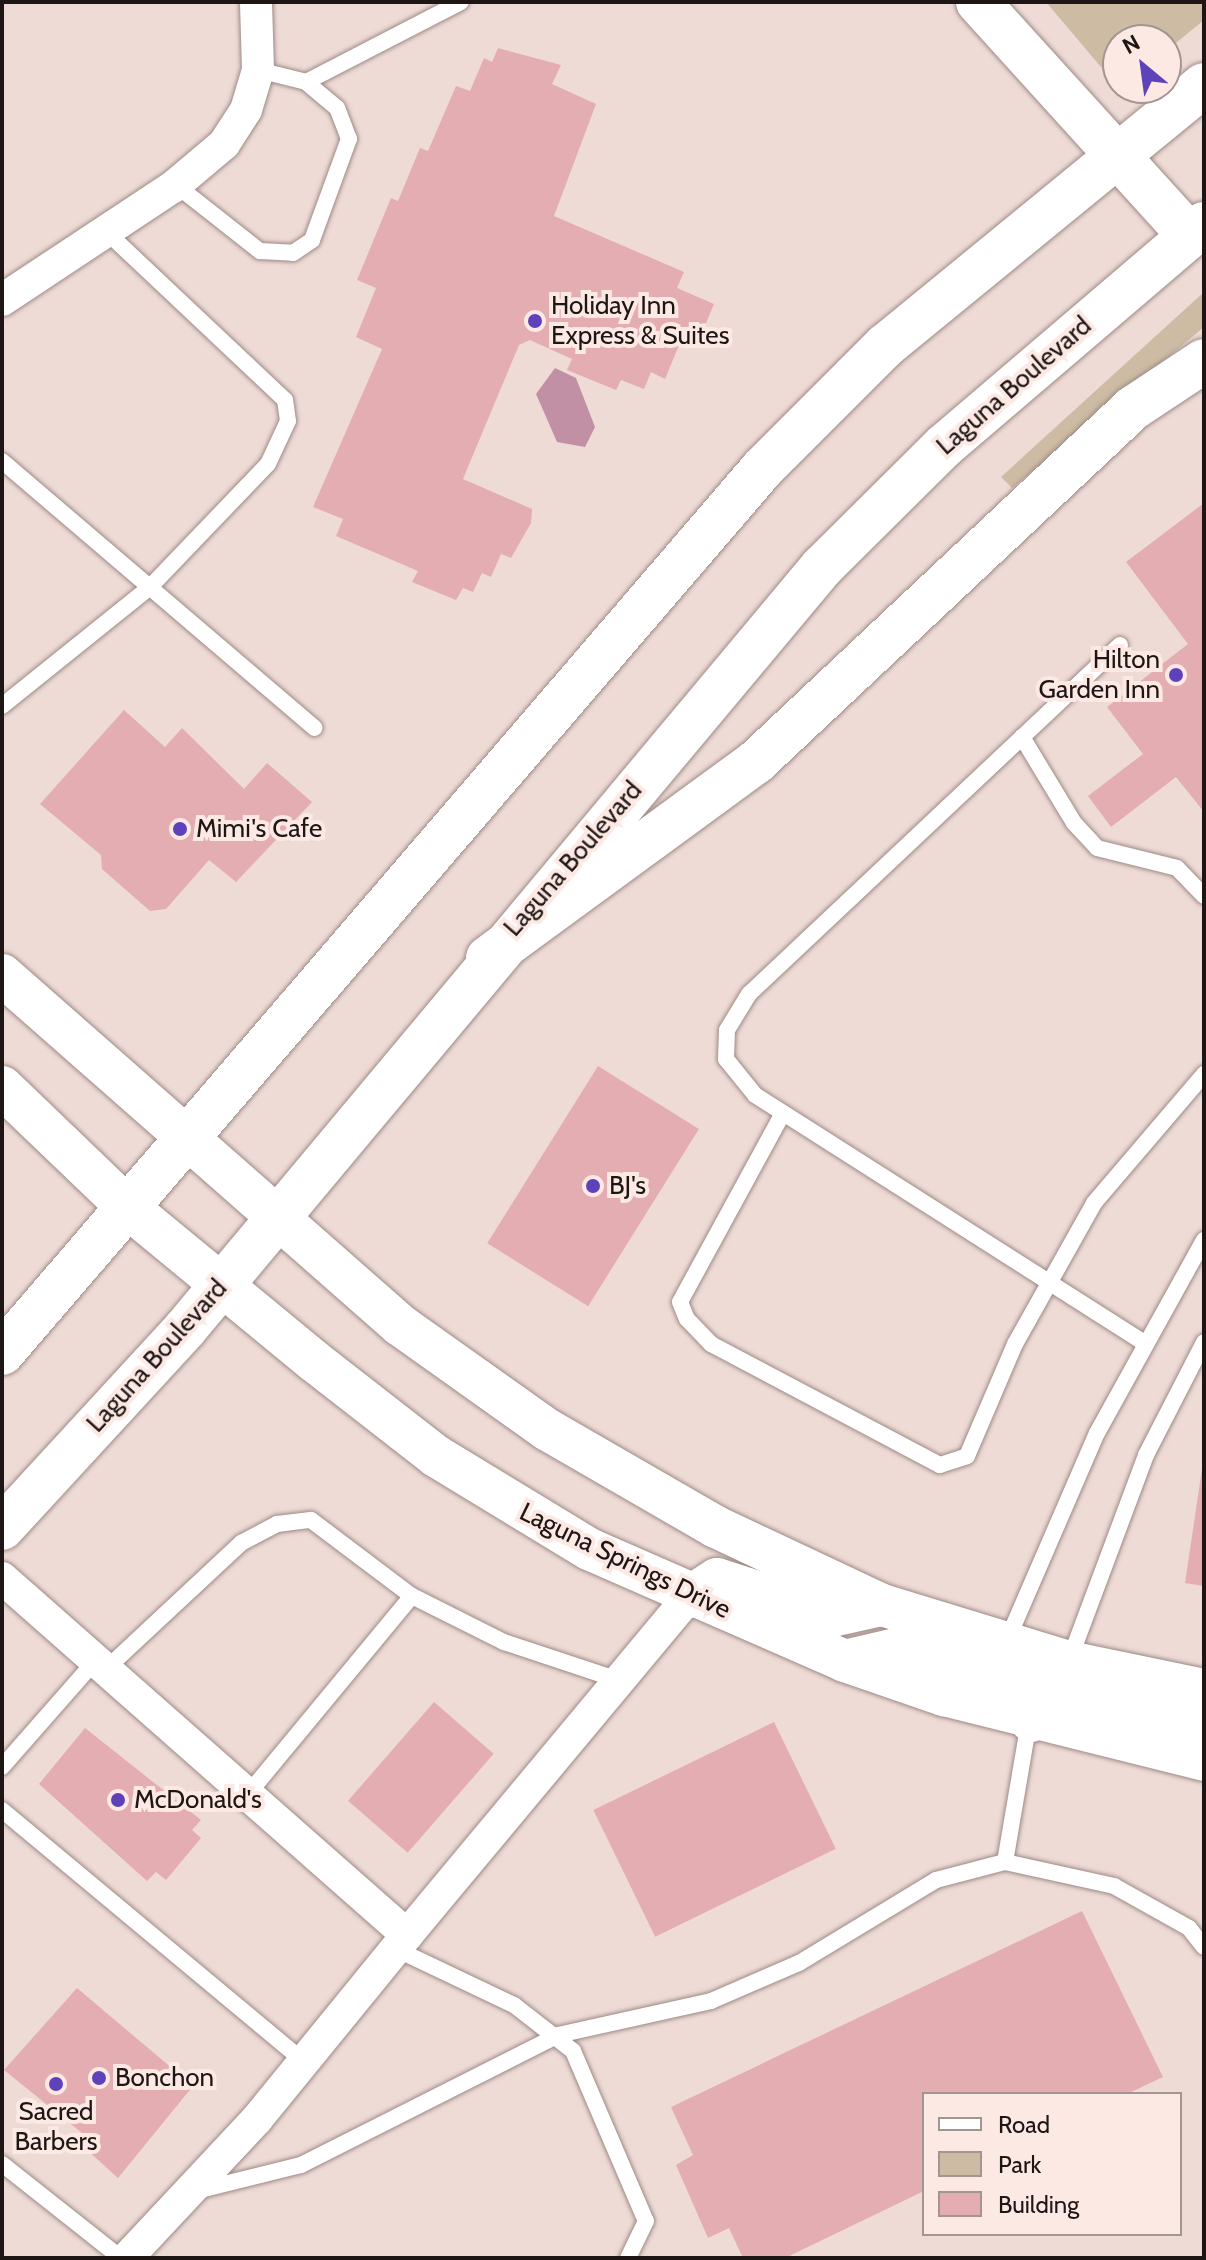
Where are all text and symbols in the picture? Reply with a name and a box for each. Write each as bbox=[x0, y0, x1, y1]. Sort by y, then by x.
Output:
north arrow bbox=[1102, 24, 1182, 104]
text: N bbox=[1118, 29, 1144, 60]
place label: Holiday Inn Express & Suites bbox=[551, 290, 729, 352]
street label: Laguna Boulevard bbox=[930, 310, 1098, 462]
marker: Holiday Inn Express & Suites bbox=[526, 312, 544, 330]
place label: Hilton Garden Inn bbox=[1039, 644, 1160, 706]
marker: Hilton Garden Inn bbox=[1167, 666, 1185, 684]
street label: Laguna Boulevard bbox=[497, 775, 649, 943]
place label: Mimi's Cafe bbox=[196, 813, 322, 845]
marker: Mimi's Cafe bbox=[171, 820, 189, 838]
place label: BJ's bbox=[609, 1170, 646, 1202]
marker: BJ's bbox=[584, 1177, 602, 1195]
street label: Laguna Boulevard bbox=[80, 1273, 234, 1439]
street label: Laguna Springs Drive bbox=[515, 1496, 735, 1626]
place label: McDonald's bbox=[134, 1784, 262, 1816]
marker: McDonald's bbox=[109, 1791, 127, 1809]
place label: Bonchon bbox=[115, 2062, 214, 2094]
marker: Bonchon bbox=[90, 2069, 108, 2087]
marker: Sacred Barbers bbox=[47, 2075, 65, 2093]
legend bbox=[922, 2092, 1182, 2236]
place label: Sacred Barbers bbox=[15, 2096, 97, 2158]
text: Road bbox=[998, 2110, 1050, 2139]
text: Park bbox=[998, 2150, 1041, 2179]
text: Building bbox=[998, 2190, 1079, 2219]

